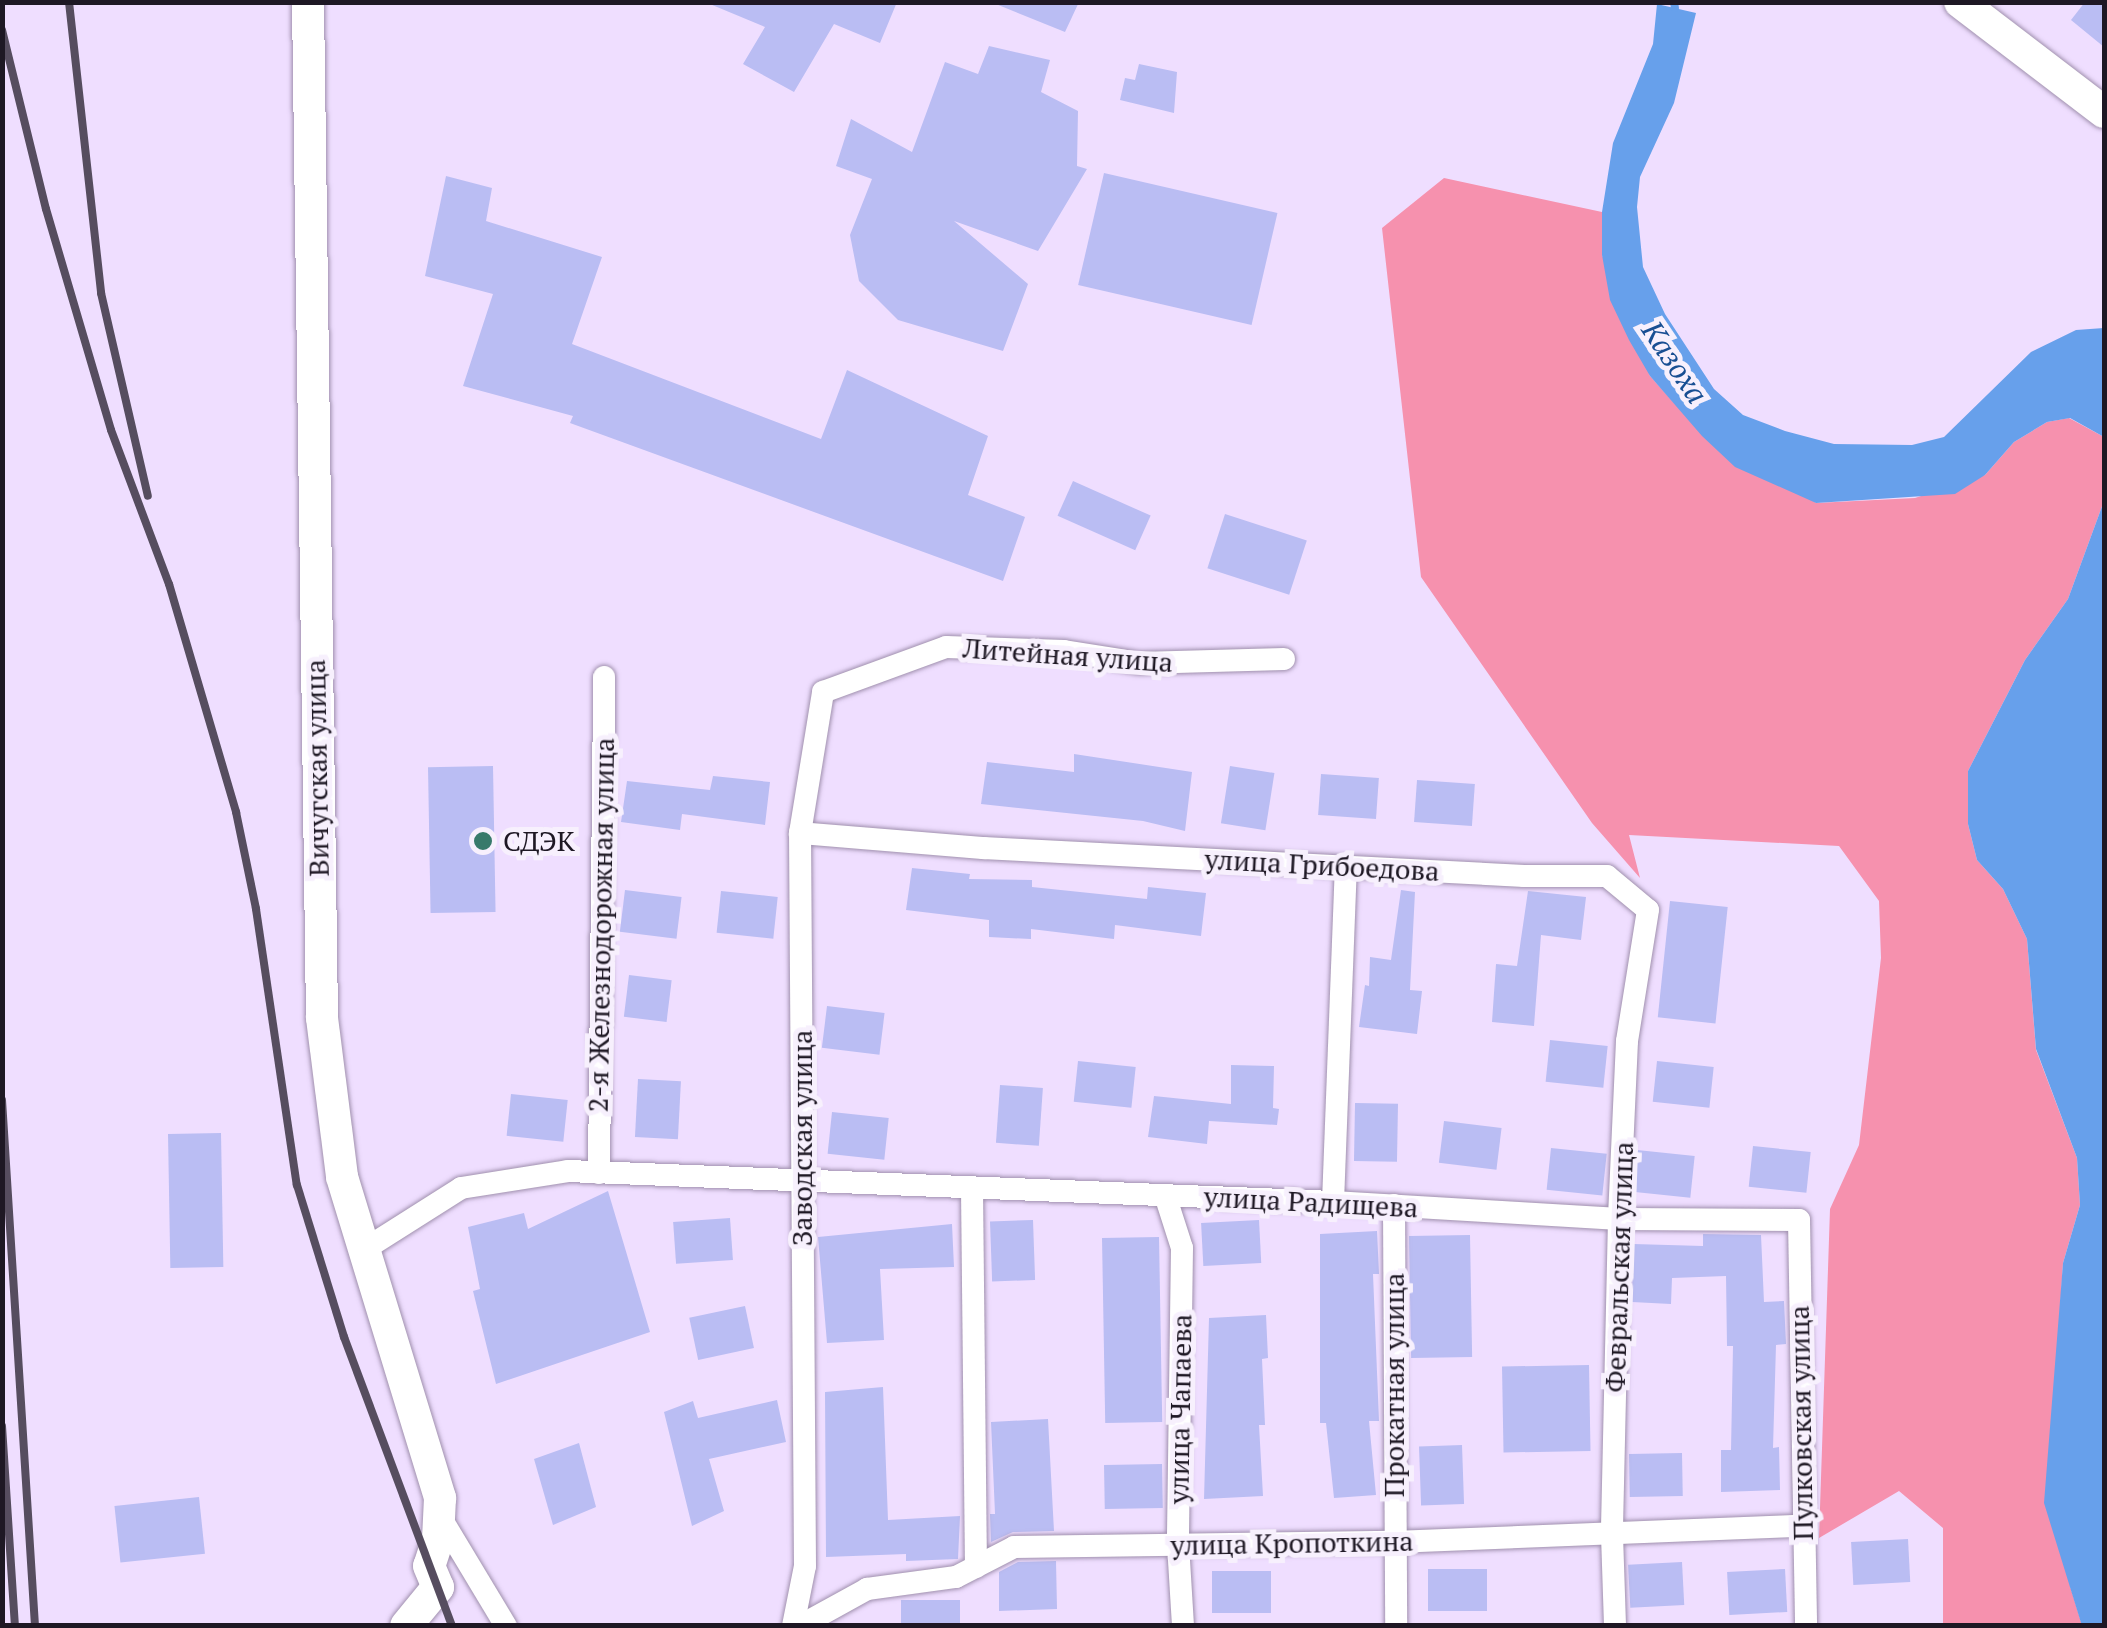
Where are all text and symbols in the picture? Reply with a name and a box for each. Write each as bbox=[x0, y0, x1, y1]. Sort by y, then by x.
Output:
water label: Казоха bbox=[1634, 314, 1716, 410]
street label: Литейная улица bbox=[962, 631, 1174, 679]
street label: Вичугская улица bbox=[298, 659, 336, 877]
street label: 2-я Железнодорожная улица bbox=[581, 737, 621, 1113]
place label: СДЭК bbox=[503, 824, 575, 858]
marker: СДЭК bbox=[472, 830, 494, 852]
street label: улица Грибоедова bbox=[1204, 842, 1440, 888]
street label: Заводская улица bbox=[785, 1030, 819, 1246]
street label: Февральская улица bbox=[1598, 1141, 1640, 1393]
street label: улица Радищева bbox=[1203, 1180, 1419, 1224]
street label: Прокатная улица bbox=[1377, 1273, 1411, 1497]
street label: Пулковская улица bbox=[1782, 1305, 1820, 1541]
street label: улица Чапаева bbox=[1162, 1314, 1198, 1504]
street label: улица Кропоткина bbox=[1170, 1524, 1414, 1562]

